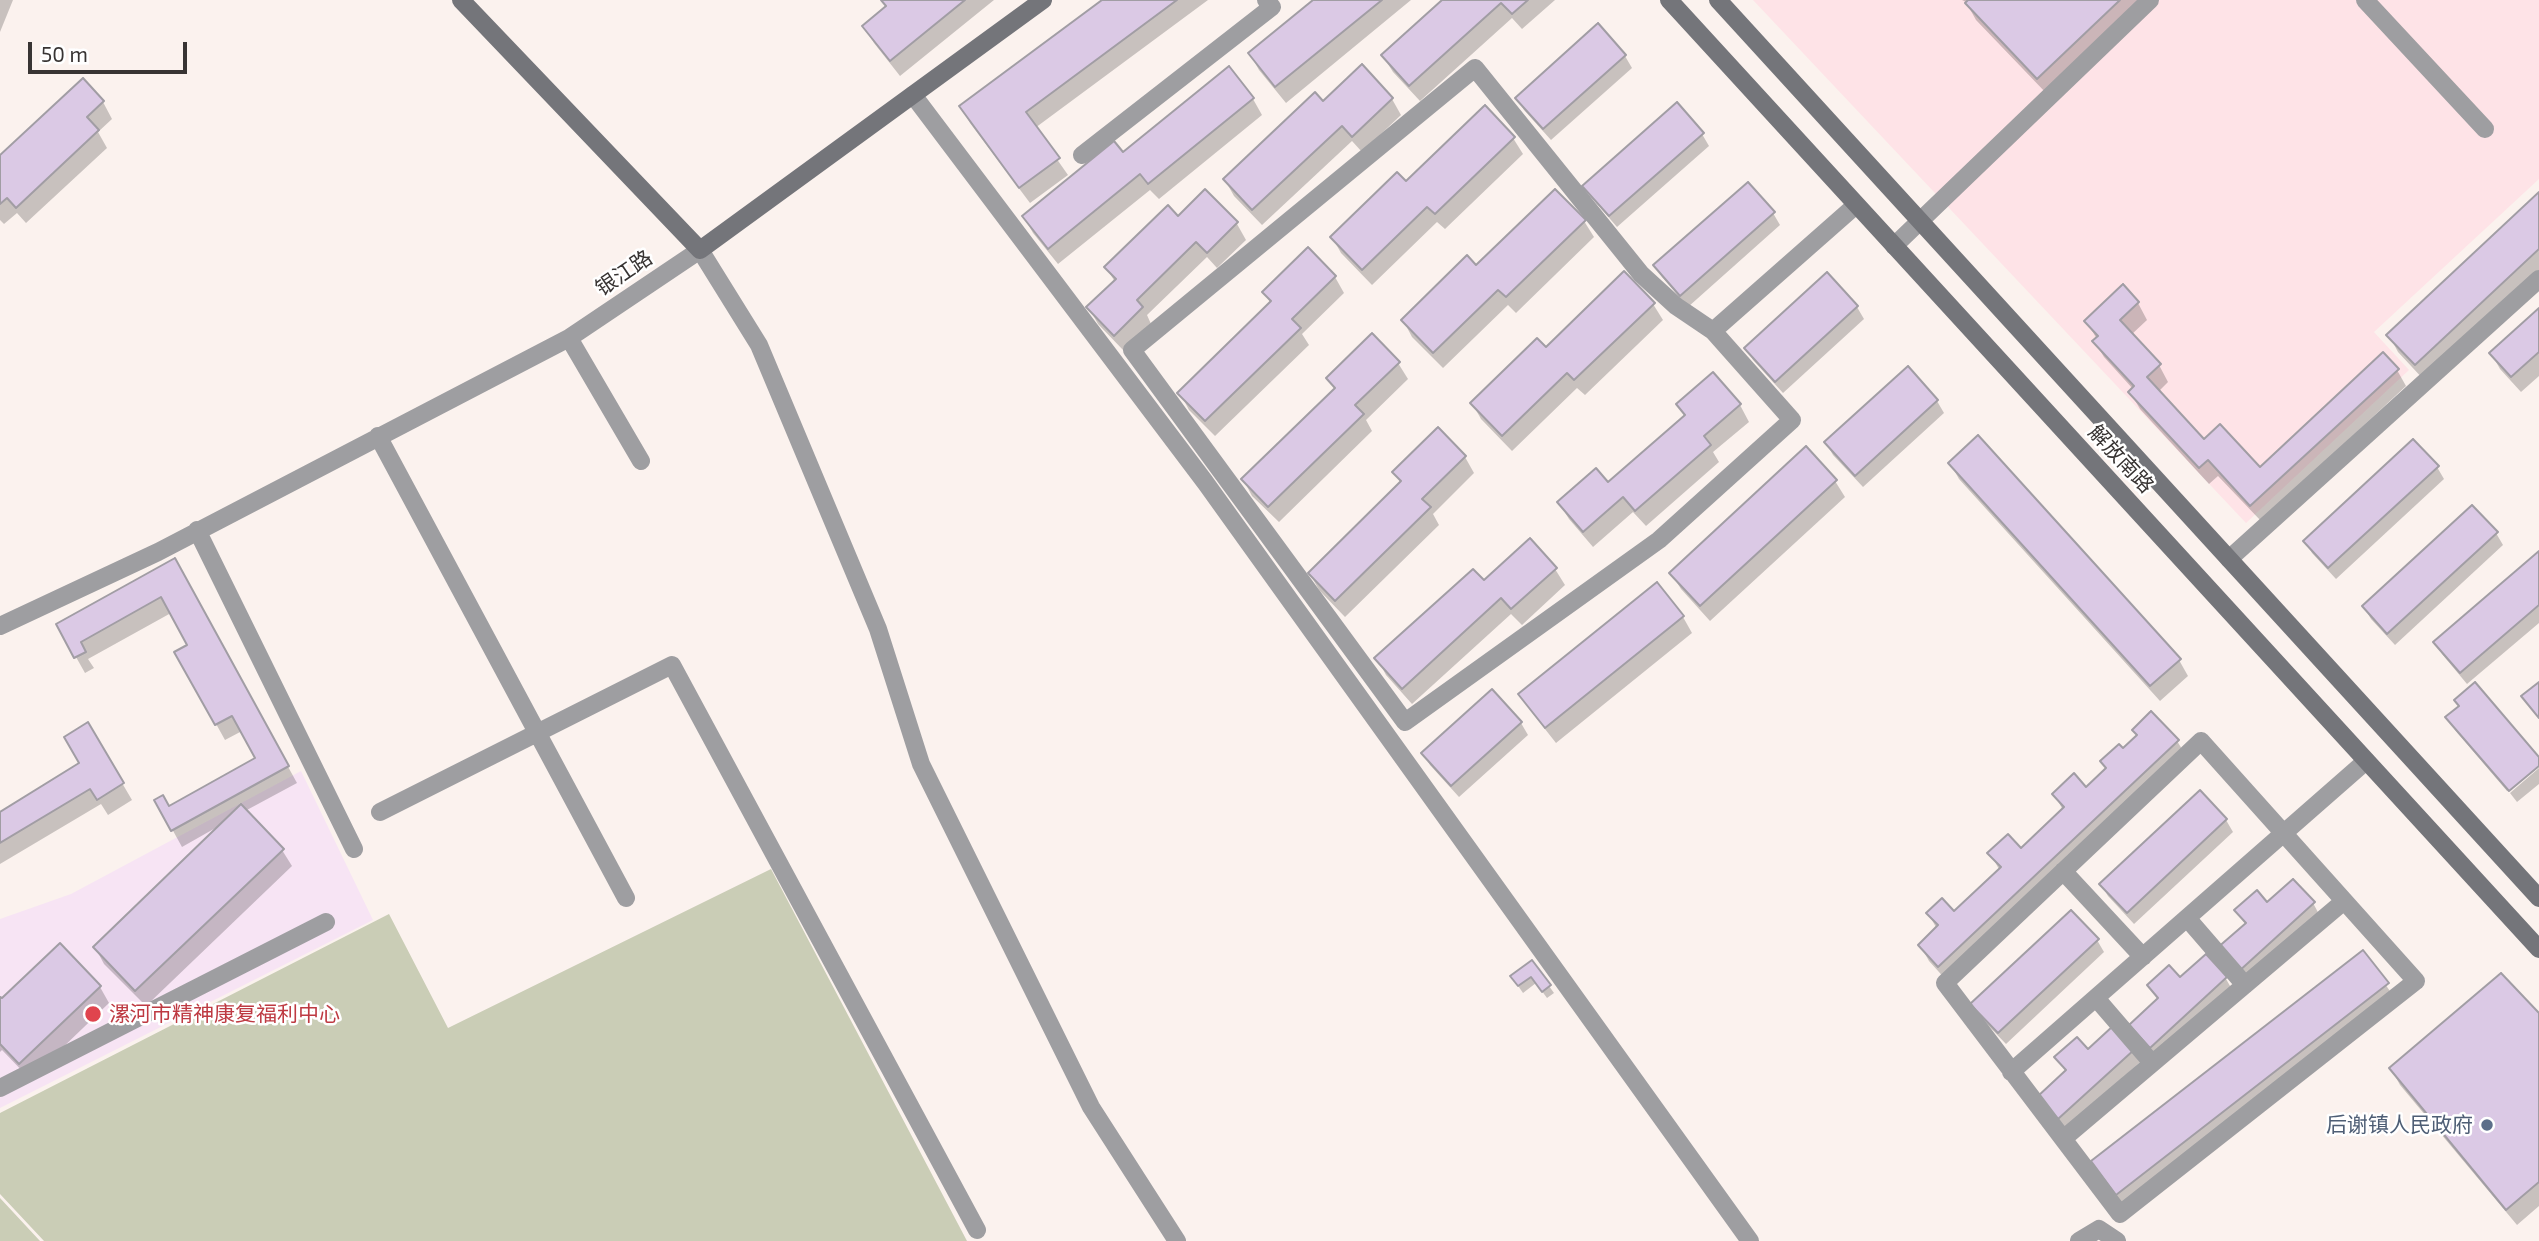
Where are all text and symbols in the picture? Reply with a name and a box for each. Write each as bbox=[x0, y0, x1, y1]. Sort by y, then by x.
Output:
scale bar bbox=[32, 28, 191, 72]
text: 50 m bbox=[41, 41, 88, 66]
street label: 银江路 bbox=[591, 245, 657, 301]
street label: 解放南路 bbox=[2083, 420, 2159, 498]
place label: 漯河市精神康复福利中心 bbox=[109, 1001, 340, 1027]
marker: 漯河市精神康复福利中心 bbox=[83, 1004, 103, 1024]
place label: 后谢镇人民政府 bbox=[2326, 1112, 2473, 1138]
marker: 后谢镇人民政府 bbox=[2479, 1117, 2495, 1133]

